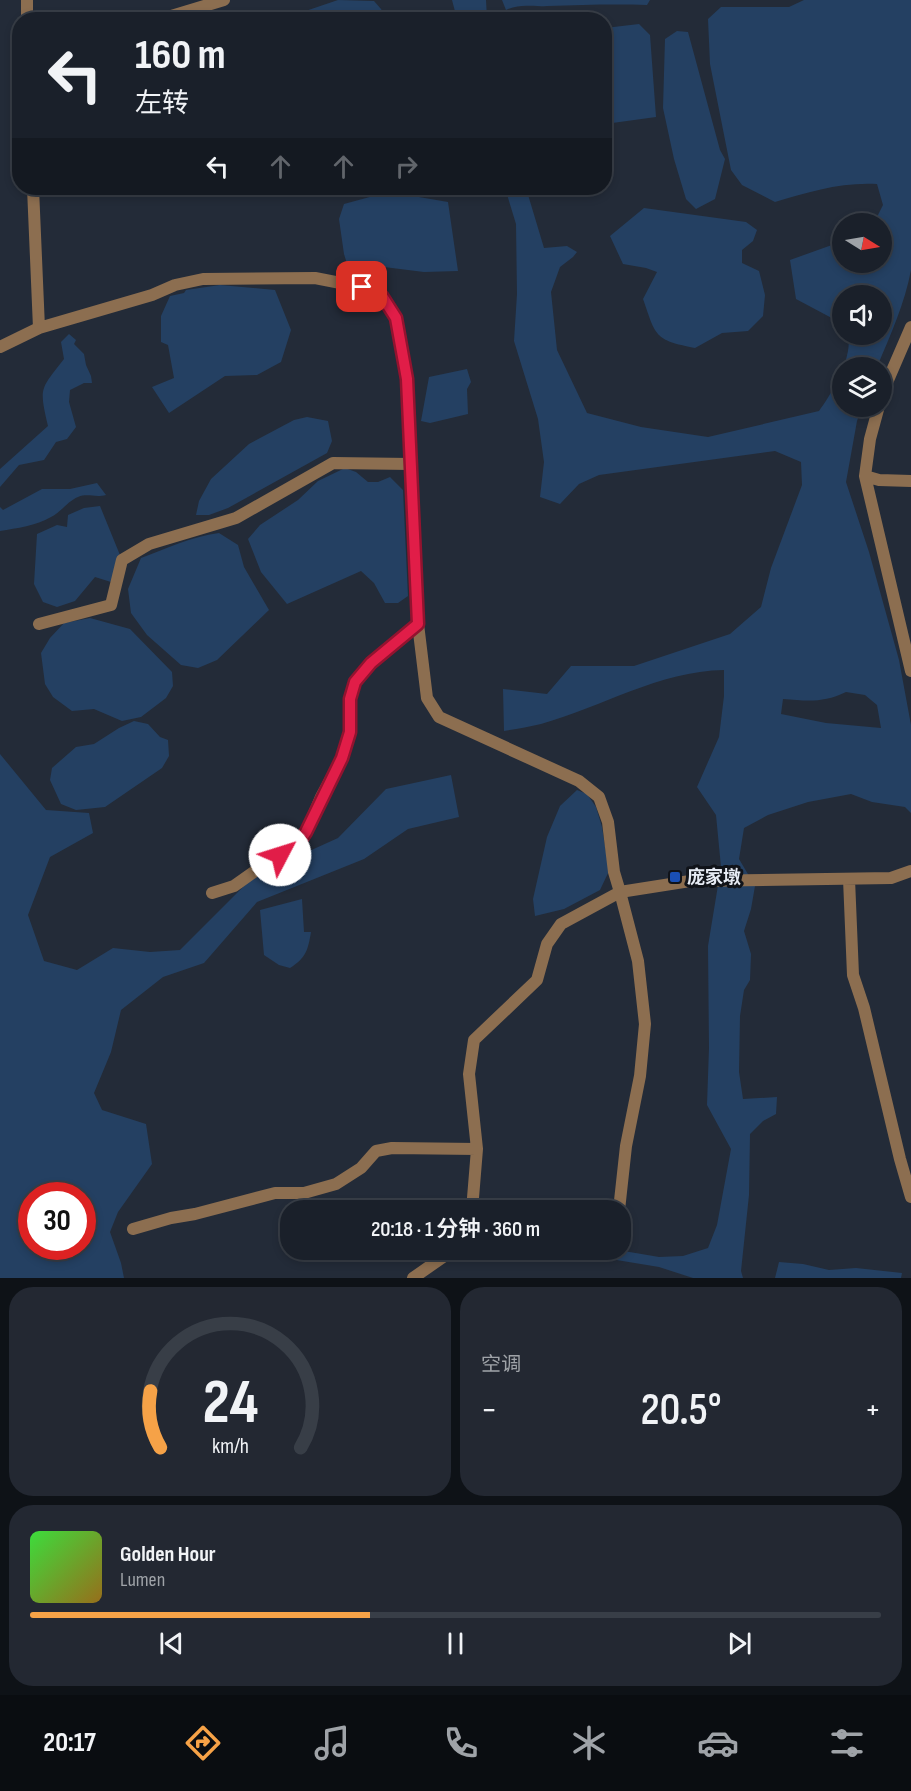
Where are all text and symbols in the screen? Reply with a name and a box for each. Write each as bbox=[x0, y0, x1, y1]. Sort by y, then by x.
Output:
text: 160 m bbox=[135, 30, 226, 81]
icon: left bbox=[36, 36, 114, 114]
text: 左转 bbox=[135, 88, 189, 120]
icon: left bbox=[201, 150, 234, 183]
icon: ahead bbox=[264, 150, 297, 183]
icon: ahead bbox=[327, 150, 360, 183]
icon: right bbox=[390, 150, 423, 183]
north arrow bbox=[832, 213, 892, 273]
map controls bbox=[832, 213, 892, 417]
pin bbox=[336, 261, 387, 312]
icon: arrive bbox=[345, 270, 378, 303]
button: sound bbox=[832, 285, 892, 345]
button: layers bbox=[832, 357, 892, 417]
position arrow bbox=[248, 823, 312, 887]
place label: 庞家墩 bbox=[687, 867, 741, 888]
marker: 庞家墩 bbox=[668, 870, 682, 884]
speed limit sign: 30 bbox=[18, 1182, 96, 1260]
text: 20:18 · 1 分钟 · 360 m bbox=[371, 1216, 540, 1243]
text: 空调 bbox=[481, 1353, 521, 1377]
text: 24 bbox=[202, 1366, 258, 1441]
text: 20.5° bbox=[640, 1383, 722, 1438]
text: − bbox=[481, 1390, 497, 1430]
text: + bbox=[865, 1390, 881, 1430]
text: km/h bbox=[211, 1435, 249, 1460]
text: Golden Hour bbox=[120, 1541, 216, 1568]
text: Lumen bbox=[120, 1568, 165, 1592]
icon: previous bbox=[155, 1627, 188, 1660]
icon: pause bbox=[439, 1627, 472, 1660]
icon: next bbox=[723, 1627, 756, 1660]
icon: directions bbox=[182, 1722, 224, 1764]
icon: music bbox=[311, 1722, 353, 1764]
icon: phone bbox=[440, 1722, 482, 1764]
icon: climate bbox=[568, 1722, 610, 1764]
icon: car bbox=[697, 1722, 739, 1764]
icon: filters bbox=[826, 1722, 868, 1764]
text: 20:17 bbox=[43, 1727, 96, 1759]

